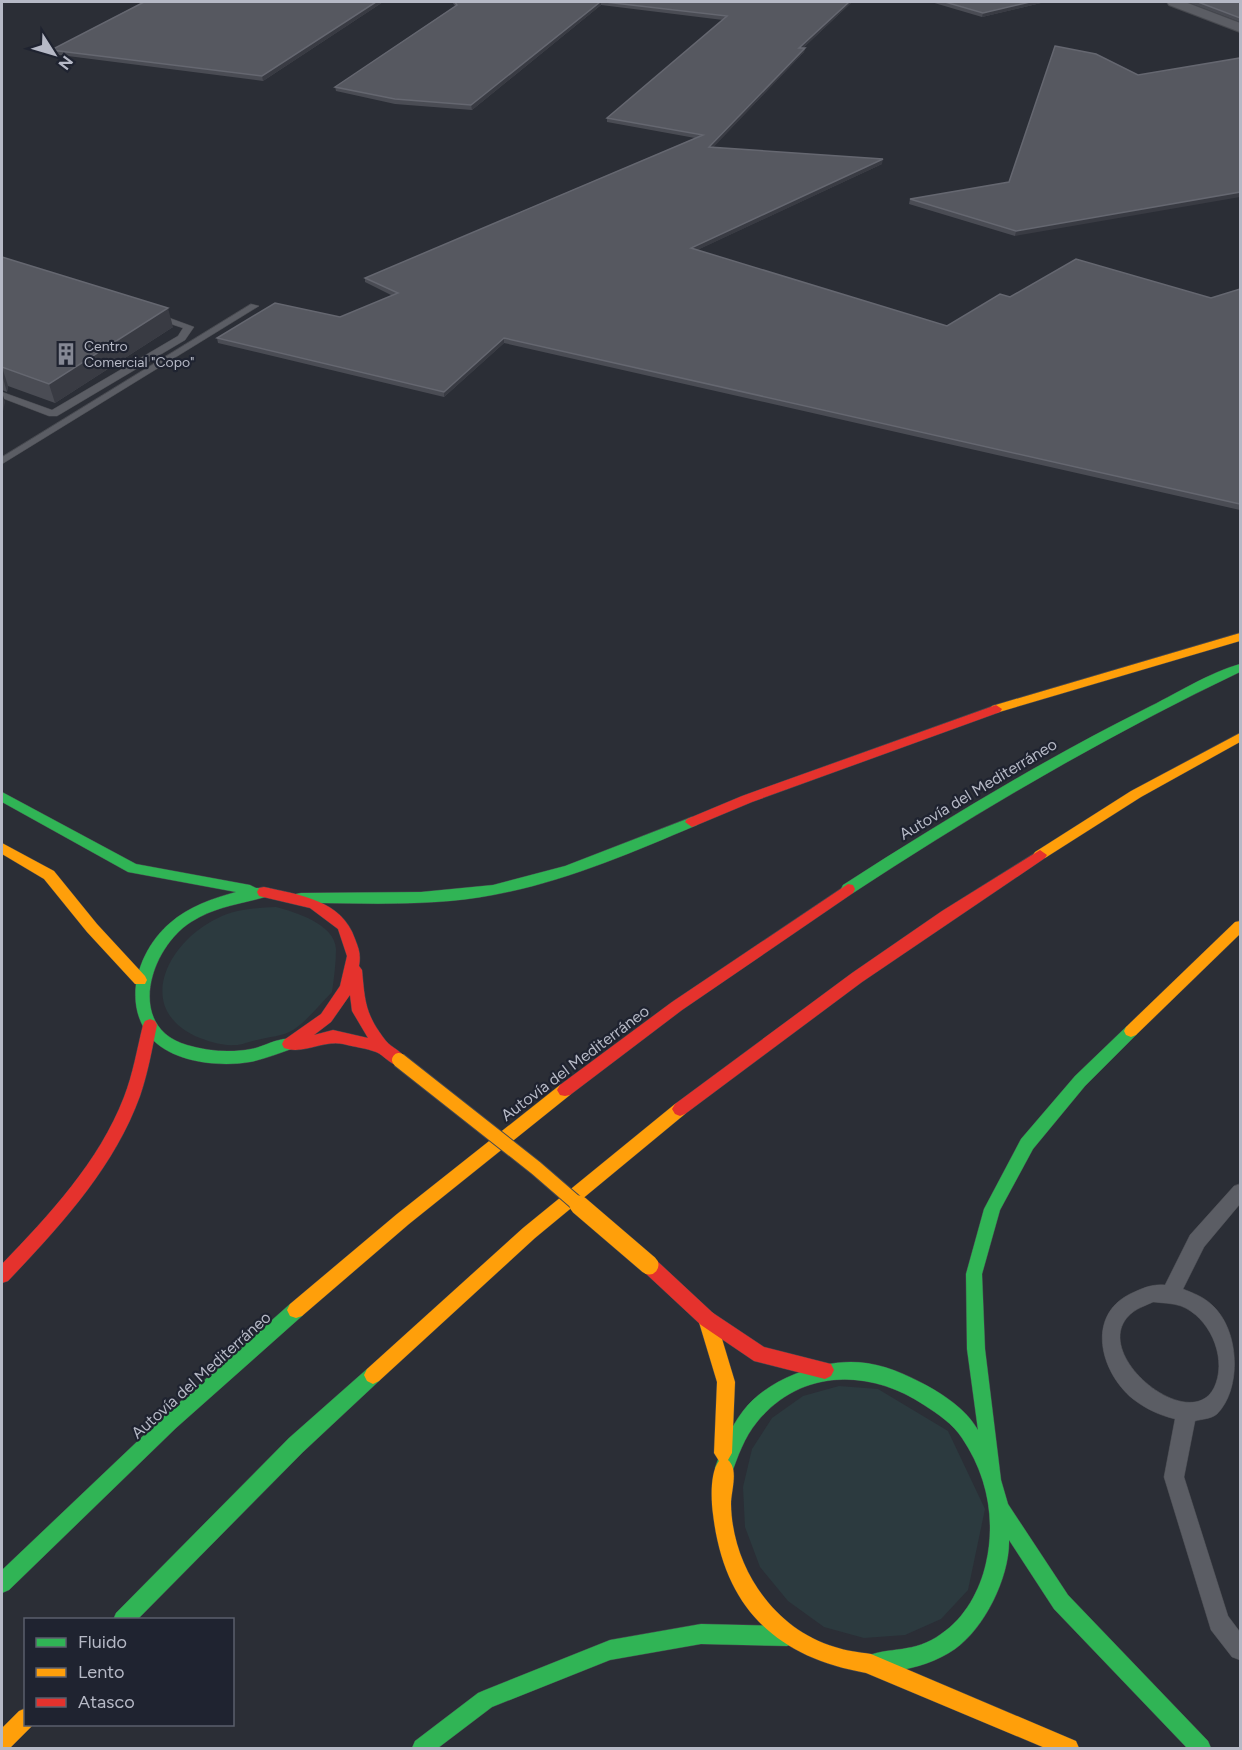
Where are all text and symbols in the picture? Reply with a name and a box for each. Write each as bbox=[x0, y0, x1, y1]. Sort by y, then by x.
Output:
north arrow bbox=[24, 24, 84, 84]
text: N bbox=[54, 52, 77, 73]
place label: Centro Comercial "Copo" bbox=[84, 338, 195, 371]
building icon: Centro Comercial "Copo" bbox=[53, 341, 79, 367]
street label: Autovía del Mediterráneo bbox=[896, 734, 1060, 844]
street label: Autovía del Mediterráneo bbox=[497, 1001, 653, 1125]
street label: Autovía del Mediterráneo bbox=[128, 1308, 274, 1442]
legend bbox=[24, 1618, 234, 1726]
text: Fluido bbox=[78, 1631, 127, 1653]
text: Lento bbox=[78, 1661, 124, 1683]
text: Atasco bbox=[78, 1691, 135, 1713]

